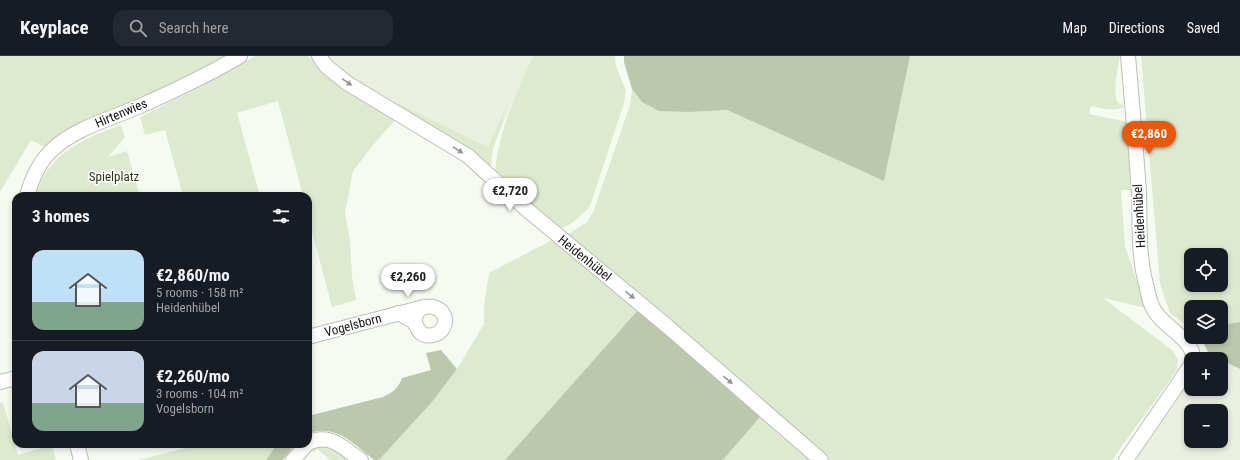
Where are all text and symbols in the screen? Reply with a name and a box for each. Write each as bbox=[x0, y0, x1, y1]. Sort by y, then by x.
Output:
search box bbox=[113, 10, 393, 46]
text: Keyplace bbox=[20, 16, 89, 39]
icon: search bbox=[127, 17, 149, 39]
text: Search here bbox=[159, 19, 228, 37]
text: Map bbox=[1063, 20, 1087, 36]
text: Directions bbox=[1109, 20, 1165, 36]
text: Saved bbox=[1187, 20, 1220, 36]
one-way arrow bbox=[342, 78, 352, 86]
street label: Hirtenwies bbox=[93, 95, 149, 131]
pin: €2,860 bbox=[1116, 121, 1182, 155]
text: €2,860 bbox=[1131, 126, 1167, 141]
one-way arrow bbox=[453, 146, 463, 154]
park label: Spielplatz bbox=[89, 169, 139, 184]
pin: €2,720 bbox=[477, 178, 543, 212]
text: €2,720 bbox=[492, 183, 528, 198]
street label: Heidenhübel bbox=[1130, 184, 1148, 248]
icon: filters bbox=[270, 205, 292, 227]
text: 3 homes bbox=[32, 206, 90, 226]
street label: Heidenhübel bbox=[555, 232, 615, 284]
map controls bbox=[1184, 248, 1228, 448]
button: locate bbox=[1184, 248, 1228, 292]
pin: €2,260 bbox=[375, 264, 441, 298]
text: €2,860/mo bbox=[156, 265, 230, 285]
icon: home bbox=[64, 266, 112, 314]
text: €2,260 bbox=[390, 269, 426, 284]
text: 5 rooms · 158 m² bbox=[156, 285, 243, 300]
one-way arrow bbox=[624, 291, 635, 300]
text: Heidenhübel bbox=[156, 300, 220, 315]
button: layers bbox=[1184, 300, 1228, 344]
street label: Vogelsborn bbox=[323, 310, 383, 340]
button: + bbox=[1184, 352, 1228, 396]
text: €2,260/mo bbox=[156, 366, 230, 386]
icon: home bbox=[64, 367, 112, 415]
one-way arrow bbox=[723, 375, 734, 384]
text: 3 rooms · 104 m² bbox=[156, 386, 243, 401]
text: Vogelsborn bbox=[156, 401, 214, 416]
button: − bbox=[1184, 404, 1228, 448]

